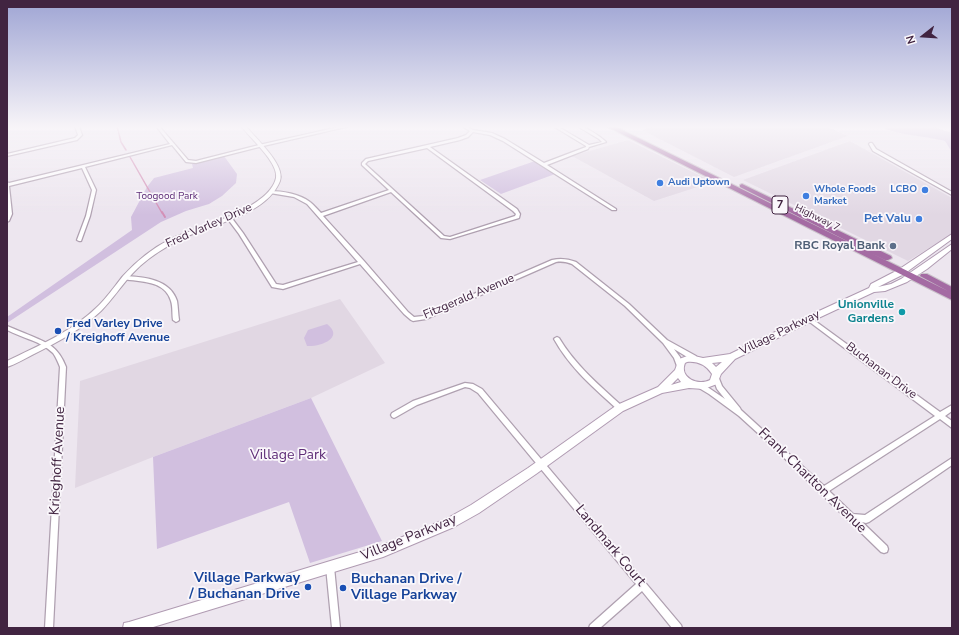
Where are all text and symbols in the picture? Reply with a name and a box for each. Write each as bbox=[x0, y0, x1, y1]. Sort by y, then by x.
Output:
north arrow bbox=[903, 16, 943, 56]
text: N bbox=[903, 34, 919, 46]
place label: Audi Uptown bbox=[668, 177, 730, 189]
marker: Audi Uptown bbox=[655, 178, 665, 188]
place label: Whole Foods Market bbox=[814, 184, 876, 208]
place label: LCBO bbox=[890, 184, 917, 196]
marker: LCBO bbox=[920, 185, 930, 195]
park label: Toogood Park bbox=[136, 191, 198, 203]
marker: Whole Foods Market bbox=[801, 191, 811, 201]
road number: 7 bbox=[772, 196, 788, 214]
street label: Fred Varley Drive bbox=[164, 201, 254, 251]
street label: Highway 7 bbox=[792, 202, 842, 234]
place label: Pet Valu bbox=[864, 212, 911, 226]
marker: Pet Valu bbox=[914, 214, 924, 224]
place label: RBC Royal Bank bbox=[794, 239, 885, 253]
marker: RBC Royal Bank bbox=[888, 241, 898, 251]
street label: Fitzgerald Avenue bbox=[421, 271, 517, 323]
place label: Unionville Gardens bbox=[838, 298, 894, 326]
street label: Village Parkway bbox=[738, 307, 822, 359]
marker: Unionville Gardens bbox=[897, 307, 907, 317]
place label: Fred Varley Drive / Kreighoff Avenue bbox=[66, 317, 170, 345]
marker: Fred Varley Drive / Kreighoff Avenue bbox=[53, 326, 63, 336]
street label: Buchanan Drive bbox=[843, 340, 919, 402]
street label: Krieghoff Avenue bbox=[47, 406, 69, 516]
street label: Frank Charlton Avenue bbox=[754, 425, 870, 537]
park label: Village Park bbox=[250, 448, 326, 464]
street label: Landmark Court bbox=[571, 502, 649, 590]
street label: Village Parkway bbox=[359, 511, 459, 565]
place label: Village Parkway / Buchanan Drive bbox=[189, 571, 300, 604]
place label: Buchanan Drive / Village Parkway bbox=[351, 572, 462, 604]
marker: Village Parkway / Buchanan Drive bbox=[303, 582, 313, 592]
marker: Buchanan Drive / Village Parkway bbox=[338, 583, 348, 593]

